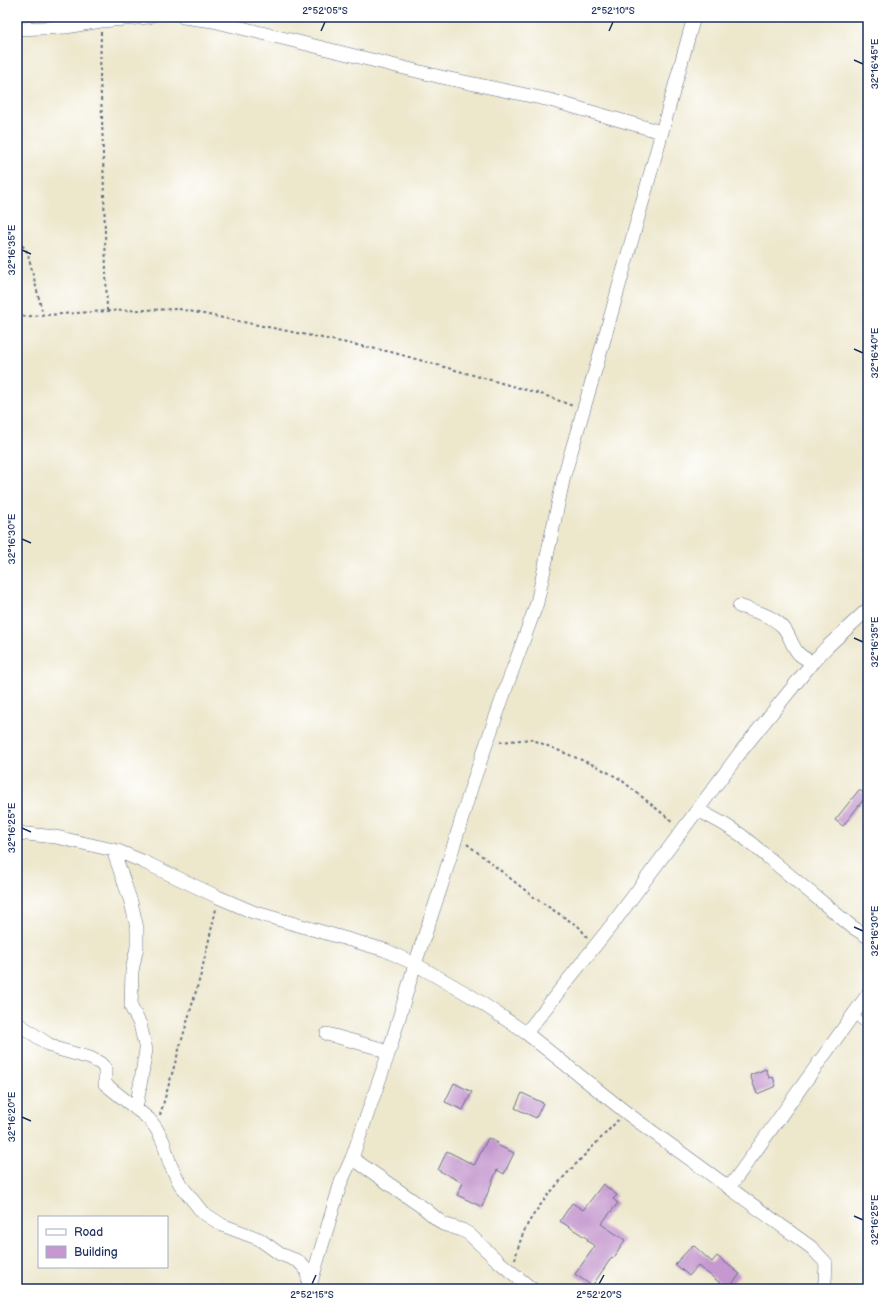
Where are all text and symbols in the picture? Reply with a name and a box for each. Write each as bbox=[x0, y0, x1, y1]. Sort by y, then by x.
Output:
text: 2°52'05"S bbox=[302, 5, 348, 17]
text: 2°52'10"S bbox=[591, 5, 635, 17]
text: 32°16'45"E bbox=[869, 38, 881, 89]
text: 32°16'35"E bbox=[6, 224, 18, 275]
text: 32°16'40"E bbox=[869, 327, 881, 378]
text: 32°16'30"E bbox=[6, 513, 18, 564]
text: 32°16'35"E bbox=[869, 616, 881, 667]
text: 32°16'25"E bbox=[6, 802, 18, 853]
text: 32°16'30"E bbox=[869, 905, 881, 956]
text: 32°16'20"E bbox=[6, 1091, 18, 1142]
text: 32°16'25"E bbox=[869, 1194, 881, 1245]
legend bbox=[38, 1216, 168, 1268]
text: Road bbox=[74, 1225, 103, 1240]
text: Building bbox=[74, 1245, 118, 1260]
text: 2°52'15"S bbox=[290, 1289, 334, 1301]
text: 2°52'20"S bbox=[576, 1289, 622, 1301]

